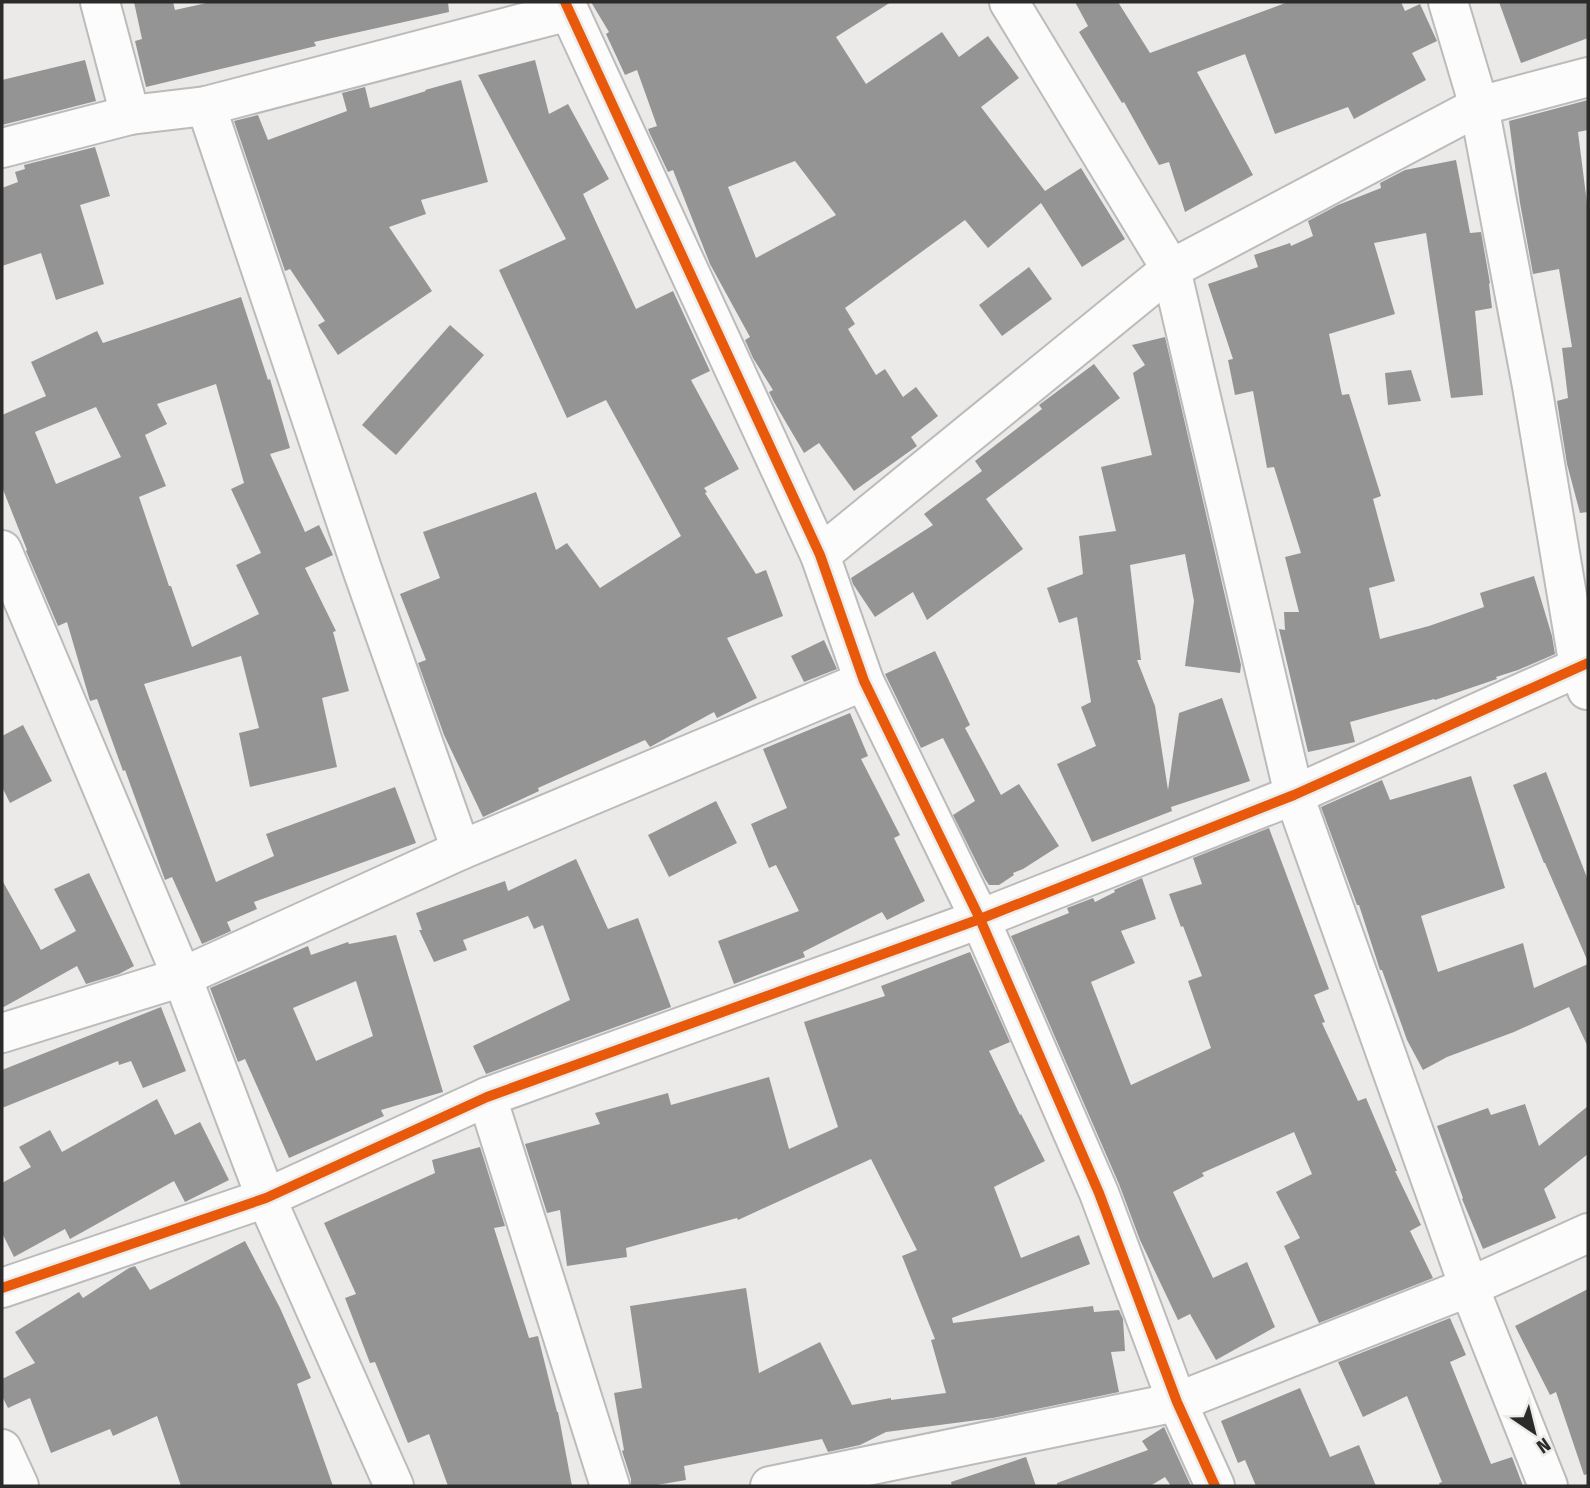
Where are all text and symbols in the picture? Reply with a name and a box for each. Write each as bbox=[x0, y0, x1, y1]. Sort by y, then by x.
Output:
north arrow bbox=[1499, 1397, 1569, 1467]
text: N bbox=[1532, 1433, 1555, 1458]

